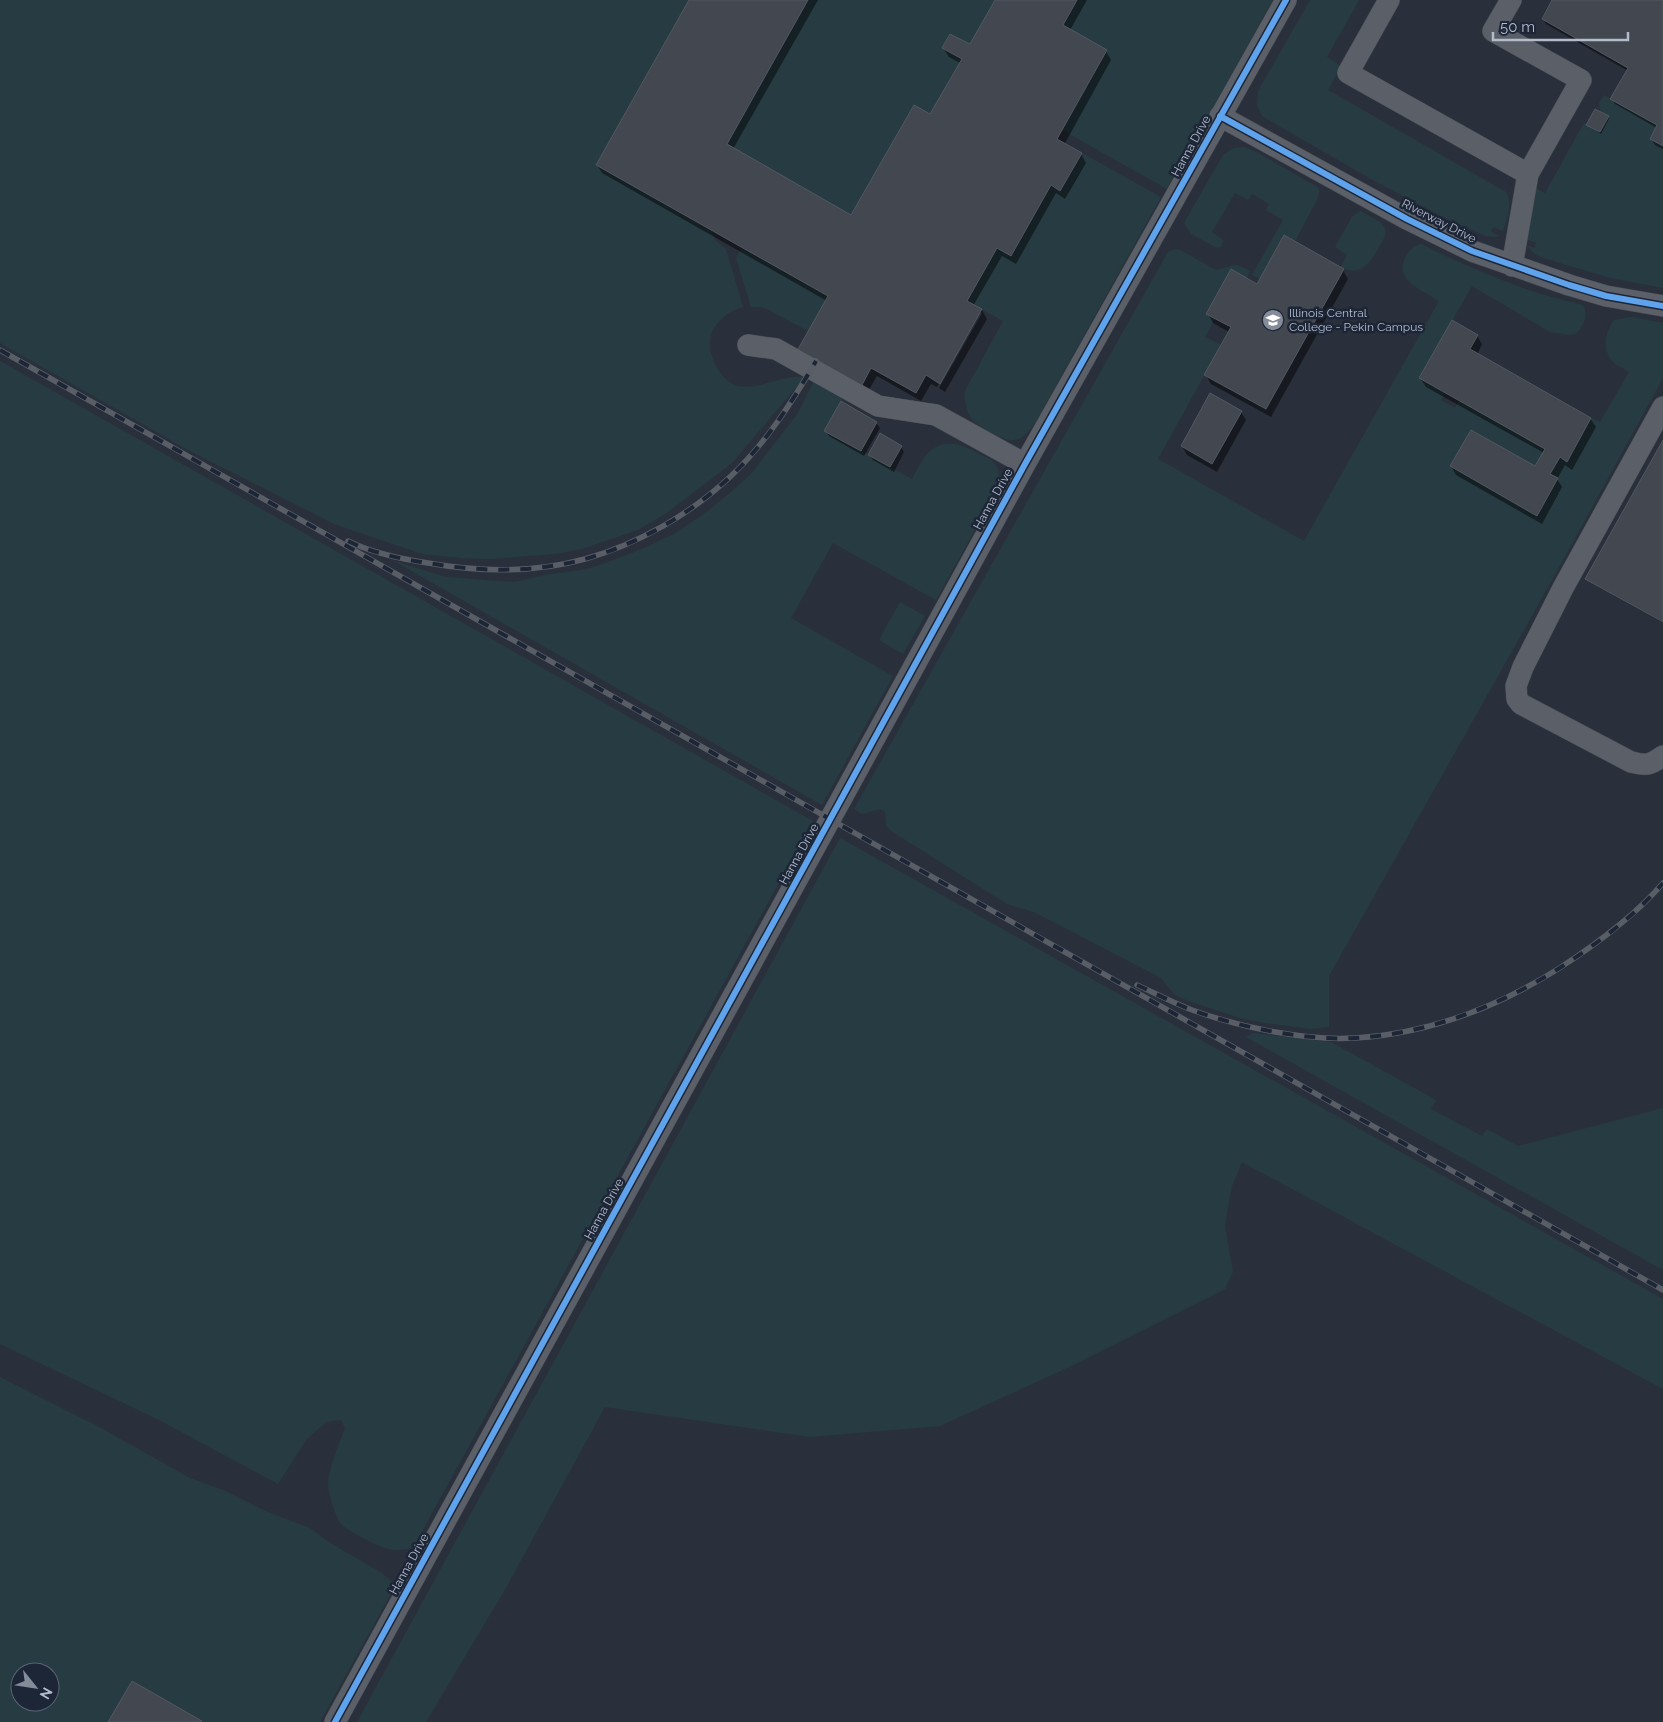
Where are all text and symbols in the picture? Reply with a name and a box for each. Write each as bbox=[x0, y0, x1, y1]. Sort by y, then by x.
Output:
scale bar bbox=[1493, 10, 1628, 42]
text: 50 m bbox=[1500, 18, 1535, 36]
street label: Hanna Drive bbox=[1169, 113, 1213, 179]
street label: Riverway Drive bbox=[1399, 196, 1479, 246]
place label: Illinois Central College - Pekin Campus bbox=[1289, 306, 1423, 334]
school or university icon: Illinois Central College - Pekin Campus bbox=[1261, 308, 1285, 332]
street label: Hanna Drive bbox=[971, 466, 1015, 532]
street label: Hanna Drive bbox=[777, 821, 821, 887]
street label: Hanna Drive bbox=[582, 1176, 626, 1242]
street label: Hanna Drive bbox=[387, 1531, 431, 1597]
north arrow bbox=[10, 1662, 60, 1712]
text: N bbox=[37, 1685, 56, 1702]

